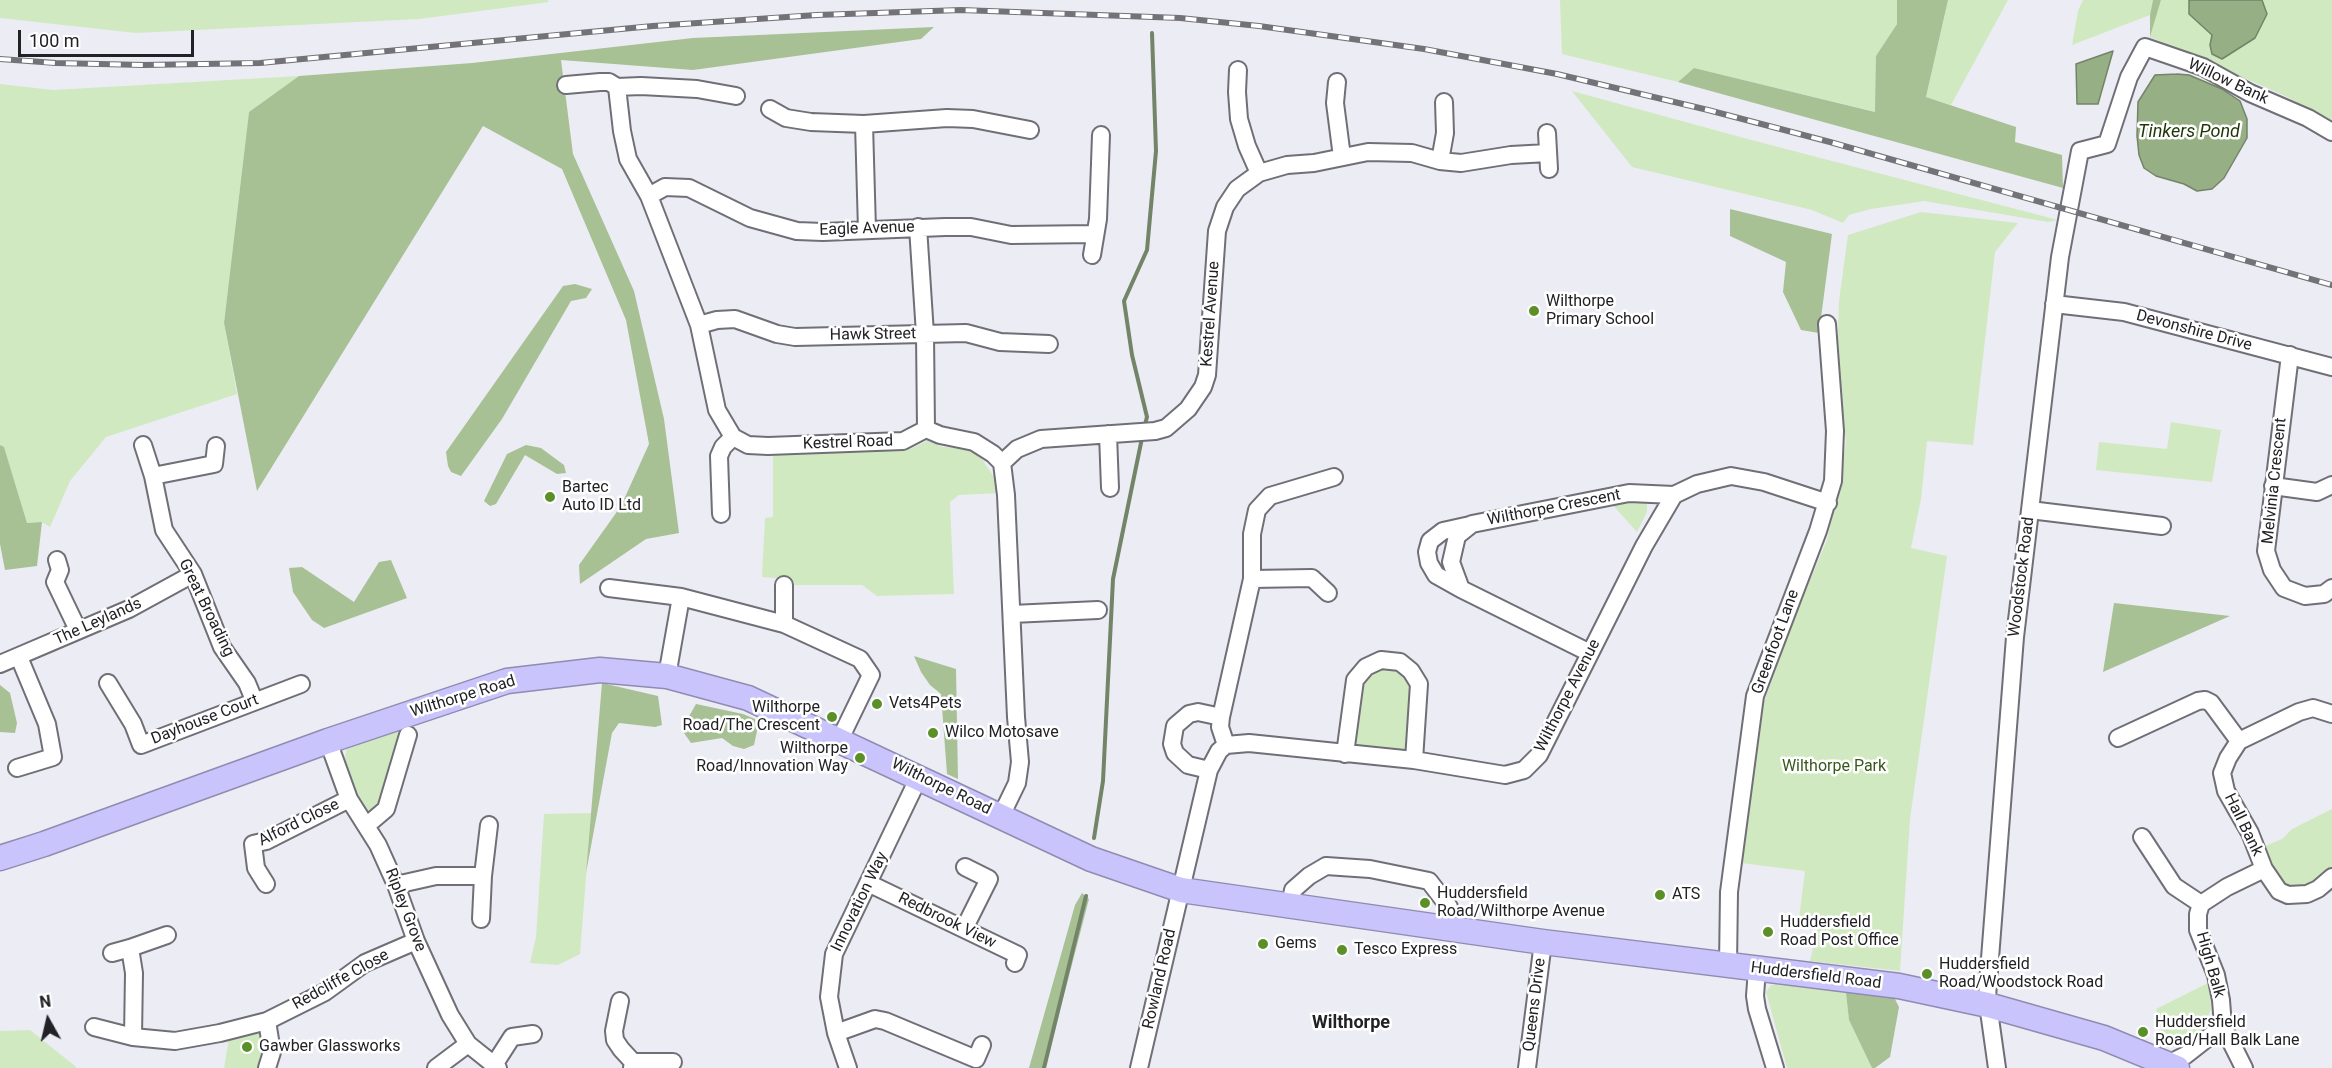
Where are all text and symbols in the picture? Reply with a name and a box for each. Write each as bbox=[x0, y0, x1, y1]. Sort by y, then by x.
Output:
scale bar bbox=[21, 18, 196, 56]
text: 100 m bbox=[29, 30, 80, 51]
street label: Willow Bank bbox=[2185, 55, 2271, 109]
water label: Tinkers Pond bbox=[2138, 121, 2240, 143]
street label: Eagle Avenue bbox=[819, 218, 915, 240]
street label: Kestrel Avenue bbox=[1198, 261, 1224, 367]
place label: Wilthorpe Primary School bbox=[1546, 292, 1654, 330]
marker: Wilthorpe Primary School bbox=[1527, 304, 1541, 318]
street label: Devonshire Drive bbox=[2134, 306, 2254, 356]
street label: Hawk Street bbox=[830, 325, 916, 345]
street label: Melvinia Crescent bbox=[2259, 417, 2291, 545]
street label: Kestrel Road bbox=[803, 432, 893, 454]
place label: Bartec Auto ID Ltd bbox=[562, 478, 641, 516]
street label: Wilthorpe Crescent bbox=[1486, 486, 1622, 530]
marker: Bartec Auto ID Ltd bbox=[543, 490, 557, 504]
street label: Woodstock Road bbox=[2005, 516, 2039, 638]
street label: Great Broading bbox=[174, 556, 238, 660]
street label: Greenfoot Lane bbox=[1748, 587, 1804, 697]
street label: The Leylands bbox=[51, 594, 145, 650]
street label: Wilthorpe Avenue bbox=[1531, 636, 1605, 756]
street label: Wilthorpe Road bbox=[408, 672, 518, 722]
street label: Dayhouse Court bbox=[149, 691, 261, 749]
place label: Vets4Pets bbox=[889, 694, 962, 714]
marker: Vets4Pets bbox=[870, 697, 884, 711]
place label: Wilthorpe Road/The Crescent bbox=[683, 698, 820, 736]
marker: Wilthorpe Road/The Crescent bbox=[825, 710, 839, 724]
place label: Wilco Motosave bbox=[945, 723, 1059, 743]
marker: Wilco Motosave bbox=[926, 726, 940, 740]
place label: Wilthorpe Road/Innovation Way bbox=[696, 739, 848, 777]
marker: Wilthorpe Road/Innovation Way bbox=[853, 751, 867, 765]
street label: Wilthorpe Road bbox=[888, 755, 994, 819]
park label: Wilthorpe Park bbox=[1782, 757, 1886, 777]
street label: Hall Bank bbox=[2220, 790, 2266, 860]
street label: Alford Close bbox=[255, 795, 343, 851]
street label: Innovation Way bbox=[828, 849, 892, 955]
street label: Ripley Grove bbox=[380, 866, 430, 954]
place label: Huddersfield Road/Wilthorpe Avenue bbox=[1437, 884, 1605, 922]
place label: ATS bbox=[1672, 885, 1700, 905]
marker: ATS bbox=[1653, 888, 1667, 902]
street label: Redbrook View bbox=[895, 889, 999, 953]
marker: Huddersfield Road/Wilthorpe Avenue bbox=[1418, 896, 1432, 910]
place label: Huddersfield Road Post Office bbox=[1780, 913, 1899, 951]
marker: Huddersfield Road Post Office bbox=[1761, 925, 1775, 939]
street label: Rowland Road bbox=[1139, 927, 1181, 1031]
street label: High Balk bbox=[2191, 930, 2229, 1000]
place label: Gems bbox=[1275, 934, 1317, 954]
marker: Gems bbox=[1256, 937, 1270, 951]
place label: Tesco Express bbox=[1354, 940, 1457, 960]
marker: Tesco Express bbox=[1335, 943, 1349, 957]
street label: Redcliffe Close bbox=[290, 946, 392, 1014]
place label: Huddersfield Road/Woodstock Road bbox=[1939, 955, 2103, 993]
street label: Queens Drive bbox=[1520, 957, 1550, 1053]
street label: Huddersfield Road bbox=[1750, 958, 1882, 994]
marker: Huddersfield Road/Woodstock Road bbox=[1920, 967, 1934, 981]
north arrow bbox=[18, 990, 78, 1050]
text: N bbox=[39, 991, 52, 1012]
district label: Wilthorpe bbox=[1312, 1012, 1390, 1034]
place label: Huddersfield Road/Hall Balk Lane bbox=[2155, 1013, 2299, 1051]
marker: Huddersfield Road/Hall Balk Lane bbox=[2136, 1025, 2150, 1039]
place label: Gawber Glassworks bbox=[259, 1037, 400, 1057]
marker: Gawber Glassworks bbox=[240, 1040, 254, 1054]

